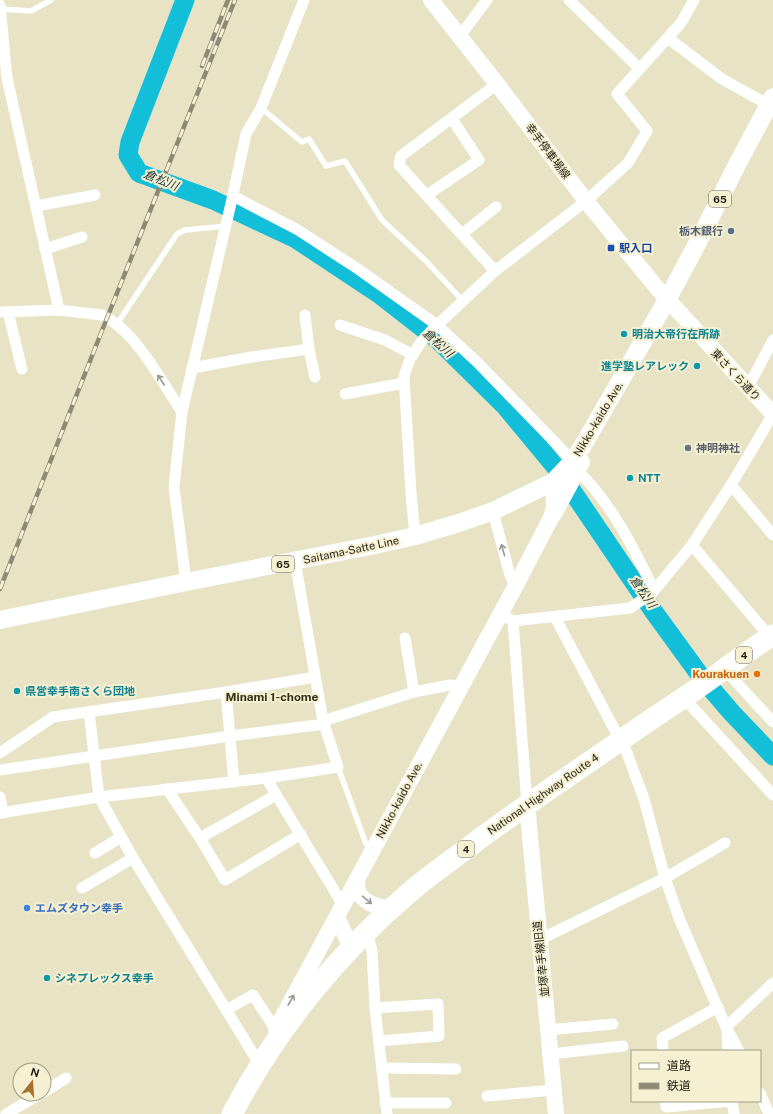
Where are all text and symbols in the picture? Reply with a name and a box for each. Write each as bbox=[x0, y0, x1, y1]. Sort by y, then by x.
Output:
street label: 幸手停車場線 bbox=[523, 121, 573, 181]
water label: 倉松川 bbox=[142, 167, 182, 194]
road number: 65 bbox=[709, 191, 731, 207]
place label: 栃木銀行 bbox=[679, 225, 723, 237]
marker: 栃木銀行 bbox=[726, 226, 736, 236]
place label: 駅入口 bbox=[619, 242, 652, 254]
marker: 駅入口 bbox=[606, 243, 616, 253]
water label: 倉松川 bbox=[420, 326, 458, 362]
place label: 明治大帝行在所跡 bbox=[632, 328, 720, 340]
marker: 明治大帝行在所跡 bbox=[619, 329, 629, 339]
street label: 東さくら通り bbox=[709, 347, 763, 403]
place label: 進学塾レアレック bbox=[601, 360, 689, 372]
marker: 進学塾レアレック bbox=[692, 361, 702, 371]
one-way arrow bbox=[157, 375, 165, 386]
street label: Nikko-kaido Ave. bbox=[571, 379, 625, 459]
place label: 神明神社 bbox=[696, 442, 740, 454]
marker: 神明神社 bbox=[683, 443, 693, 453]
place label: NTT bbox=[638, 472, 661, 484]
marker: NTT bbox=[625, 473, 635, 483]
street label: Saitama-Satte Line bbox=[302, 534, 400, 566]
one-way arrow bbox=[499, 544, 506, 557]
road number: 65 bbox=[272, 556, 294, 572]
water label: 倉松川 bbox=[627, 573, 660, 612]
road number: 4 bbox=[736, 647, 752, 663]
place label: Kourakuen bbox=[692, 668, 749, 680]
marker: Kourakuen bbox=[752, 669, 762, 679]
place label: 県営幸手南さくら団地 bbox=[25, 685, 135, 697]
marker: 県営幸手南さくら団地 bbox=[12, 686, 22, 696]
district label: Minami 1-chome bbox=[225, 690, 319, 704]
street label: National Highway Route 4 bbox=[485, 751, 601, 837]
street label: Nikko-kaido Ave. bbox=[374, 760, 424, 840]
road number: 4 bbox=[458, 841, 474, 857]
one-way arrow bbox=[362, 895, 372, 904]
place label: エムズタウン幸手 bbox=[35, 902, 123, 914]
marker: エムズタウン幸手 bbox=[22, 903, 32, 913]
street label: 並塚幸手線旧道 bbox=[531, 920, 551, 998]
place label: シネプレックス幸手 bbox=[55, 972, 154, 984]
marker: シネプレックス幸手 bbox=[42, 973, 52, 983]
one-way arrow bbox=[288, 994, 295, 1006]
legend bbox=[631, 1050, 761, 1102]
text: 道路 bbox=[667, 1059, 691, 1073]
north arrow bbox=[12, 1062, 52, 1102]
text: N bbox=[29, 1065, 41, 1079]
text: 鉄道 bbox=[667, 1079, 691, 1093]

